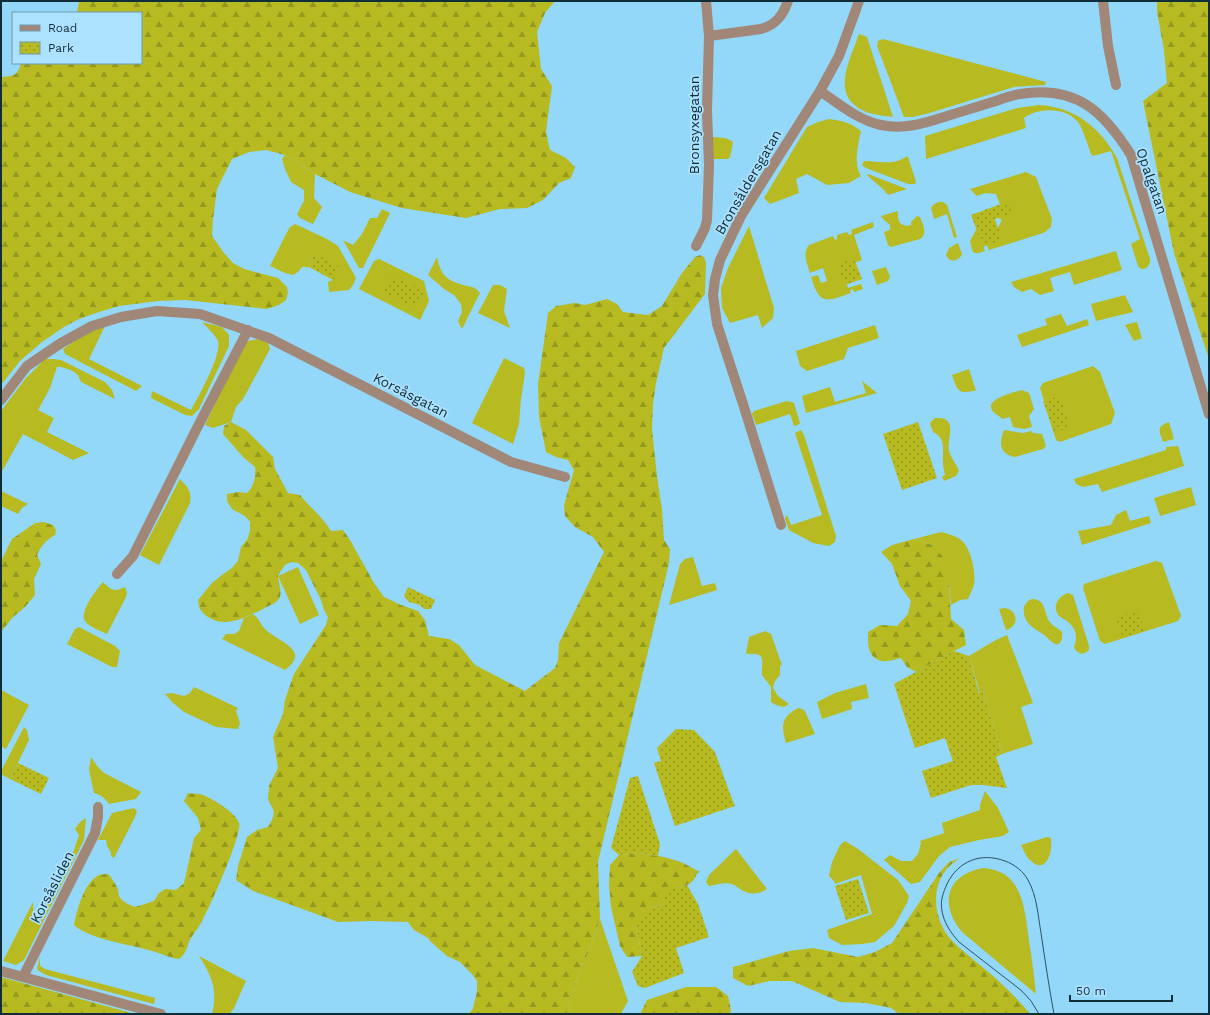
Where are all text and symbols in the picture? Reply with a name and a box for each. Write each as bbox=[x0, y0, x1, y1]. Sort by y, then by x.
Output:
legend bbox=[12, 12, 142, 64]
text: Road bbox=[48, 21, 77, 35]
text: Park bbox=[48, 41, 74, 55]
street label: Bronsyxegatan bbox=[686, 76, 702, 174]
street label: Bronsåldersgatan bbox=[711, 127, 785, 237]
street label: Opalgatan bbox=[1133, 146, 1171, 216]
street label: Korsåsgatan bbox=[371, 369, 451, 421]
street label: Korsåsliden bbox=[27, 848, 77, 926]
scale bar bbox=[1070, 977, 1172, 1003]
text: 50 m bbox=[1076, 984, 1106, 998]

